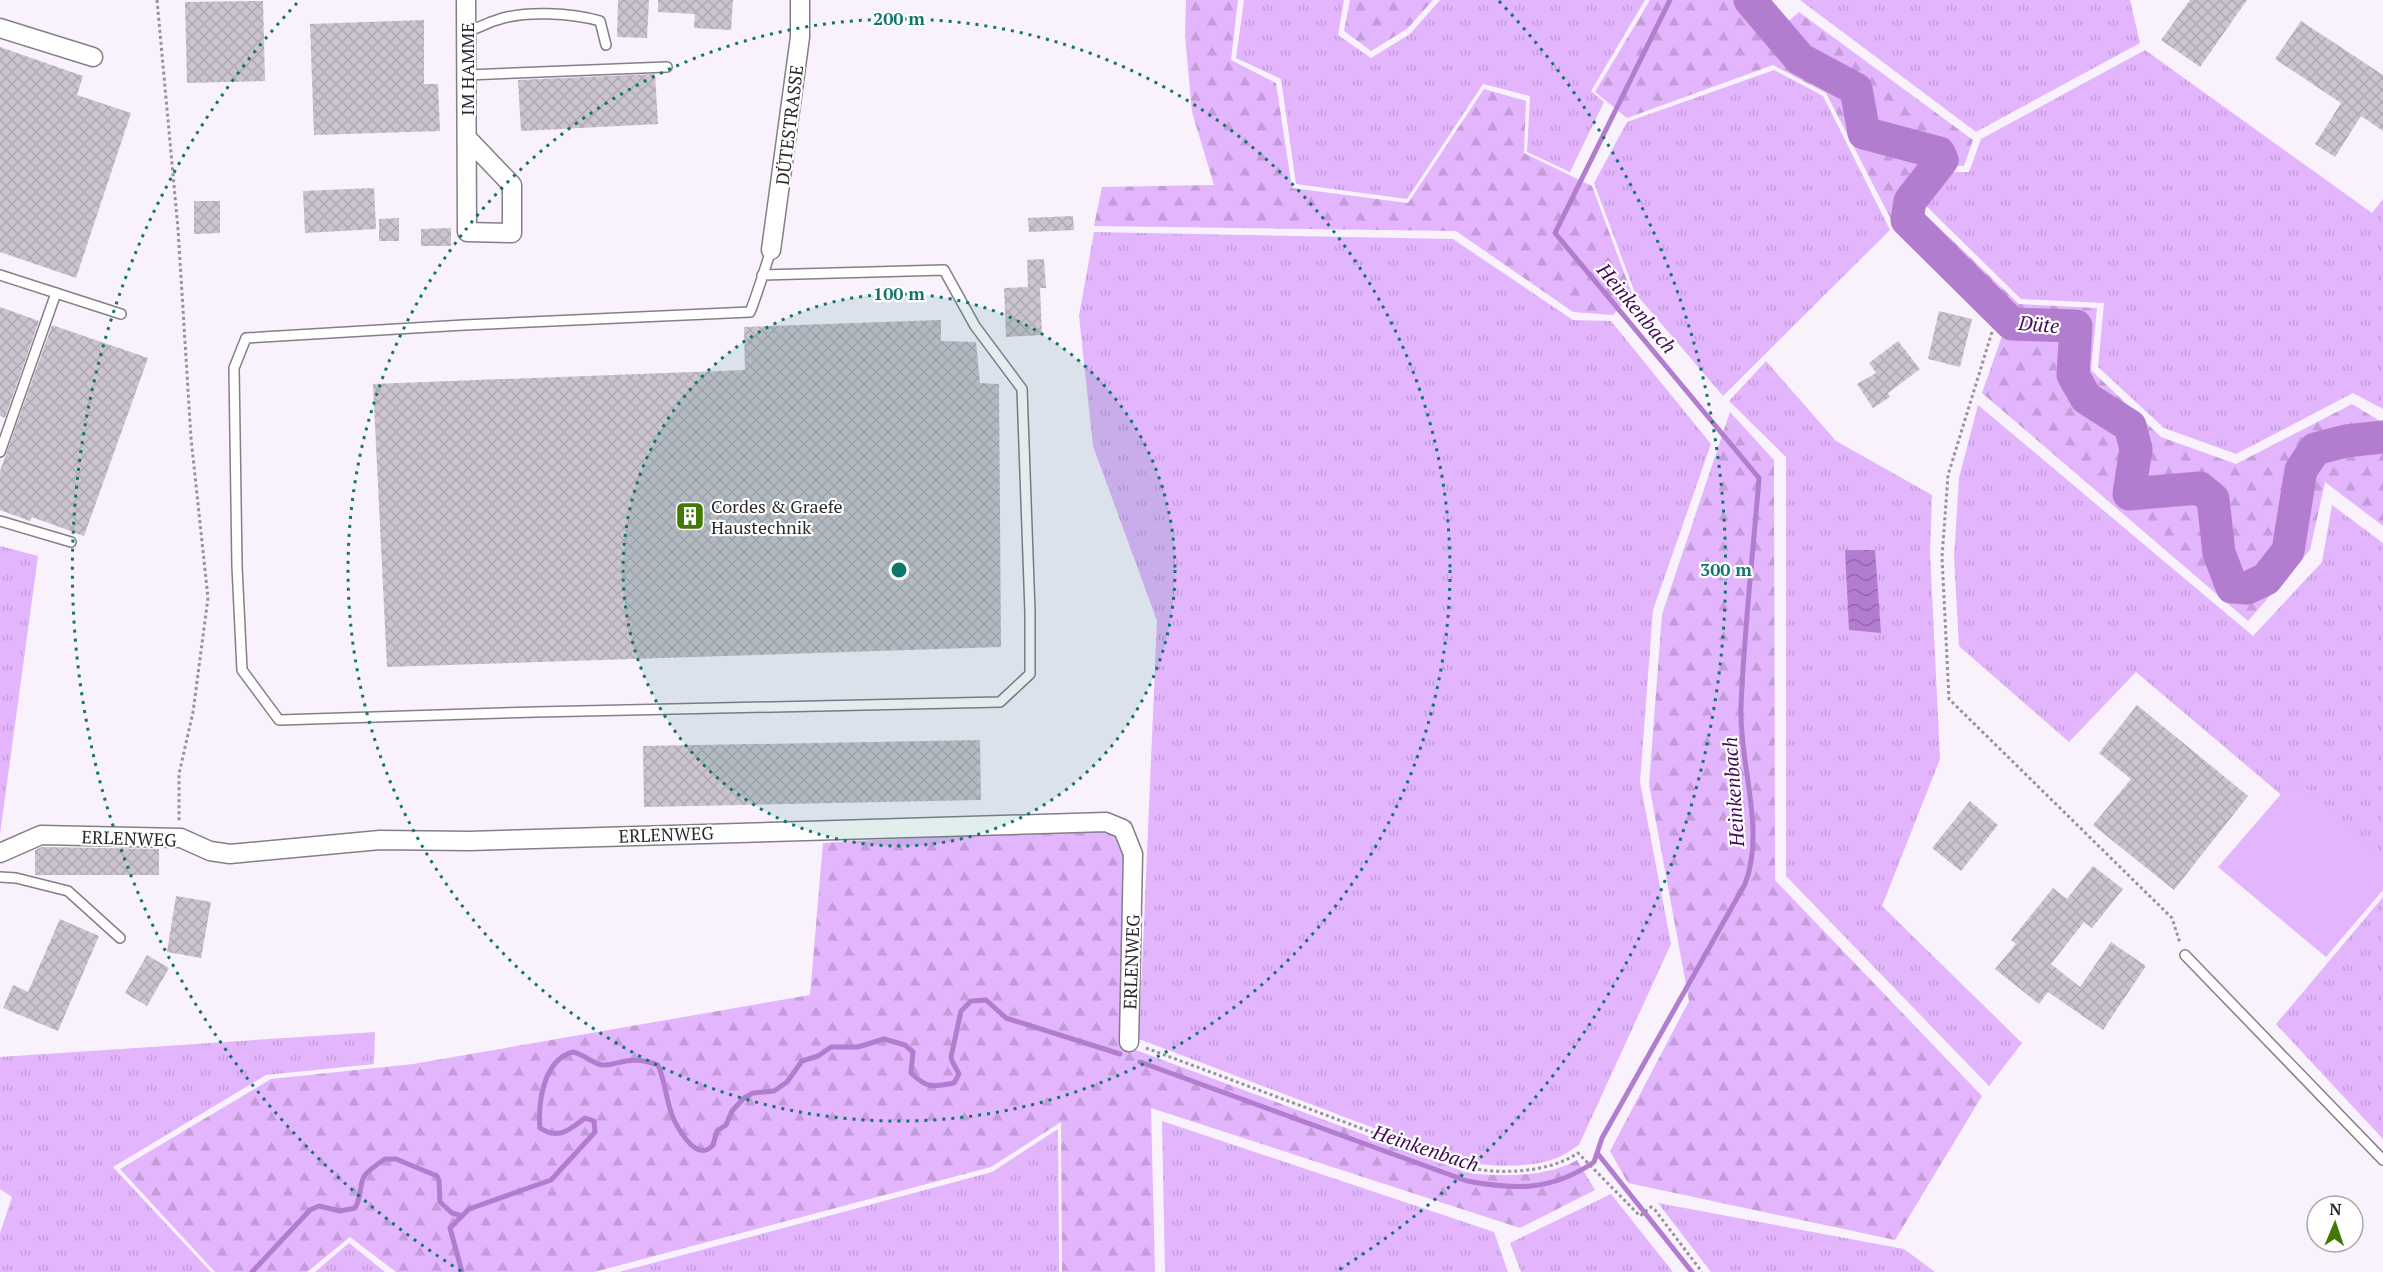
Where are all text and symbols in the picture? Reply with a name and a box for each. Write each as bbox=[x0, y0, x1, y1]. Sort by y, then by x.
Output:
text: 200 m bbox=[873, 6, 925, 30]
street label: IM HAMME bbox=[455, 22, 479, 116]
street label: DÜTESTRASSE bbox=[770, 64, 808, 186]
water label: Heinkenbach bbox=[1591, 256, 1683, 359]
text: 100 m bbox=[873, 281, 925, 305]
water label: Düte bbox=[2017, 309, 2060, 339]
place label: Cordes & Graefe Haustechnik bbox=[711, 494, 843, 539]
building icon: Cordes & Graefe Haustechnik bbox=[674, 500, 706, 532]
text: 300 m bbox=[1700, 557, 1752, 581]
centre of rings bbox=[889, 560, 909, 580]
water label: Heinkenbach bbox=[1716, 736, 1750, 849]
street label: ERLENWEG bbox=[618, 820, 715, 848]
street label: ERLENWEG bbox=[81, 824, 178, 852]
street label: ERLENWEG bbox=[1117, 913, 1145, 1010]
water label: Heinkenbach bbox=[1368, 1118, 1483, 1178]
north arrow bbox=[2305, 1194, 2365, 1254]
text: N bbox=[2329, 1198, 2342, 1220]

